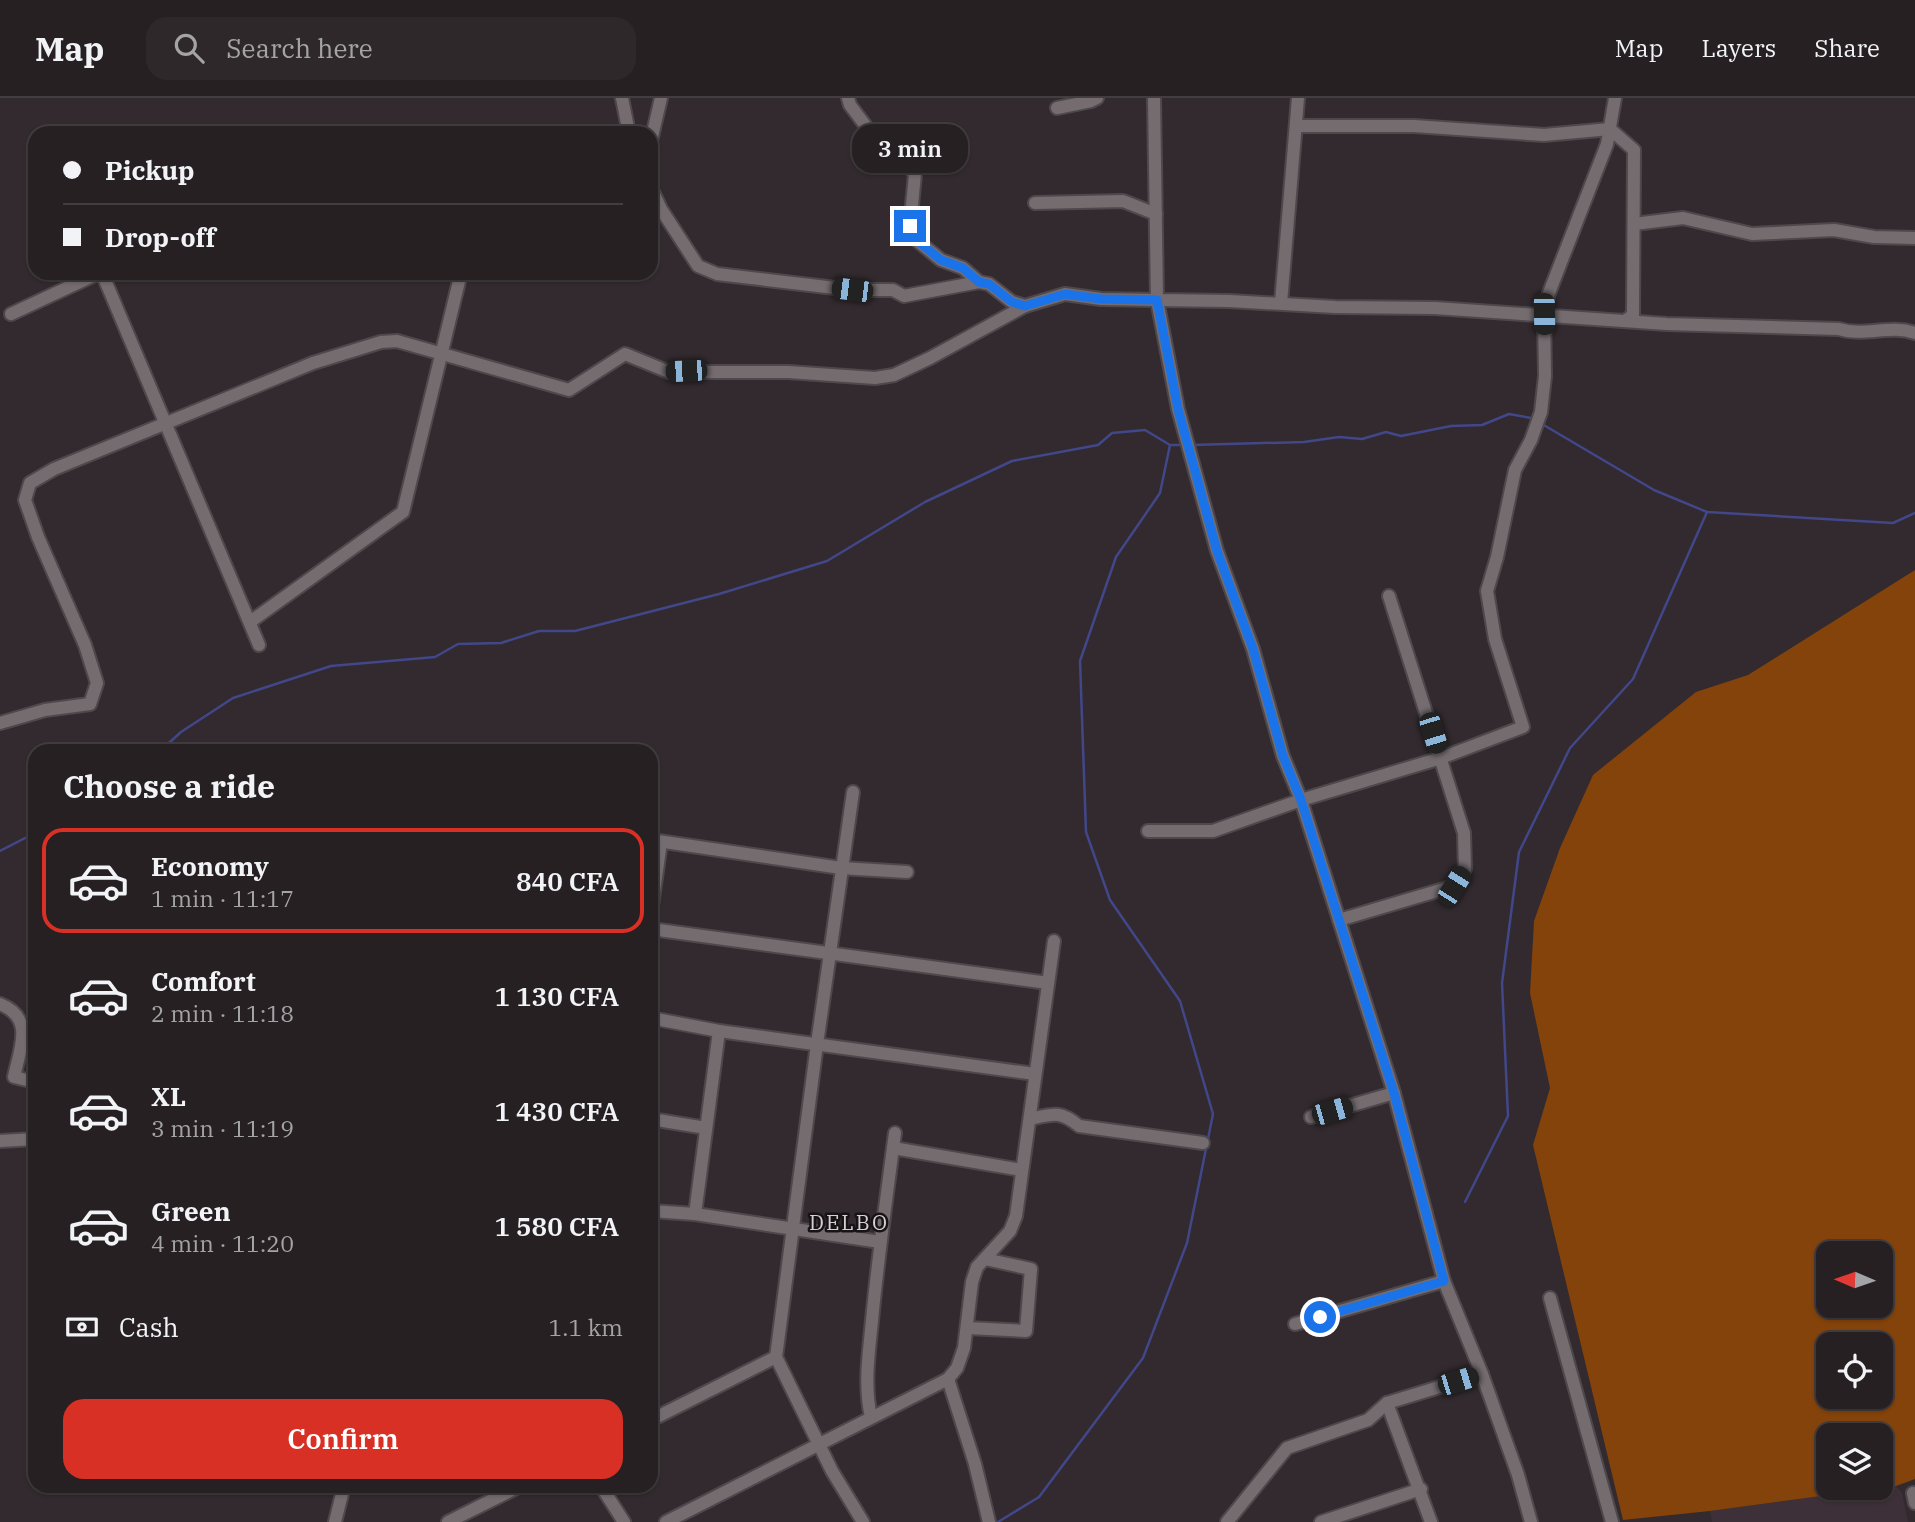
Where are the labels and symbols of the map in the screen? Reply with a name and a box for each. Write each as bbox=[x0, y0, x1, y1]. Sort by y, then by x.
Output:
callout: 3 min bbox=[852, 124, 968, 174]
route end bbox=[894, 210, 926, 242]
car bbox=[830, 277, 875, 303]
car bbox=[1534, 293, 1555, 335]
car bbox=[665, 360, 708, 382]
car bbox=[1417, 710, 1450, 756]
car bbox=[1434, 863, 1475, 909]
car bbox=[1309, 1095, 1356, 1127]
district label: DELBO bbox=[809, 1208, 889, 1236]
north arrow bbox=[1816, 1241, 1894, 1318]
route start bbox=[1304, 1301, 1336, 1333]
car bbox=[1435, 1365, 1482, 1397]

